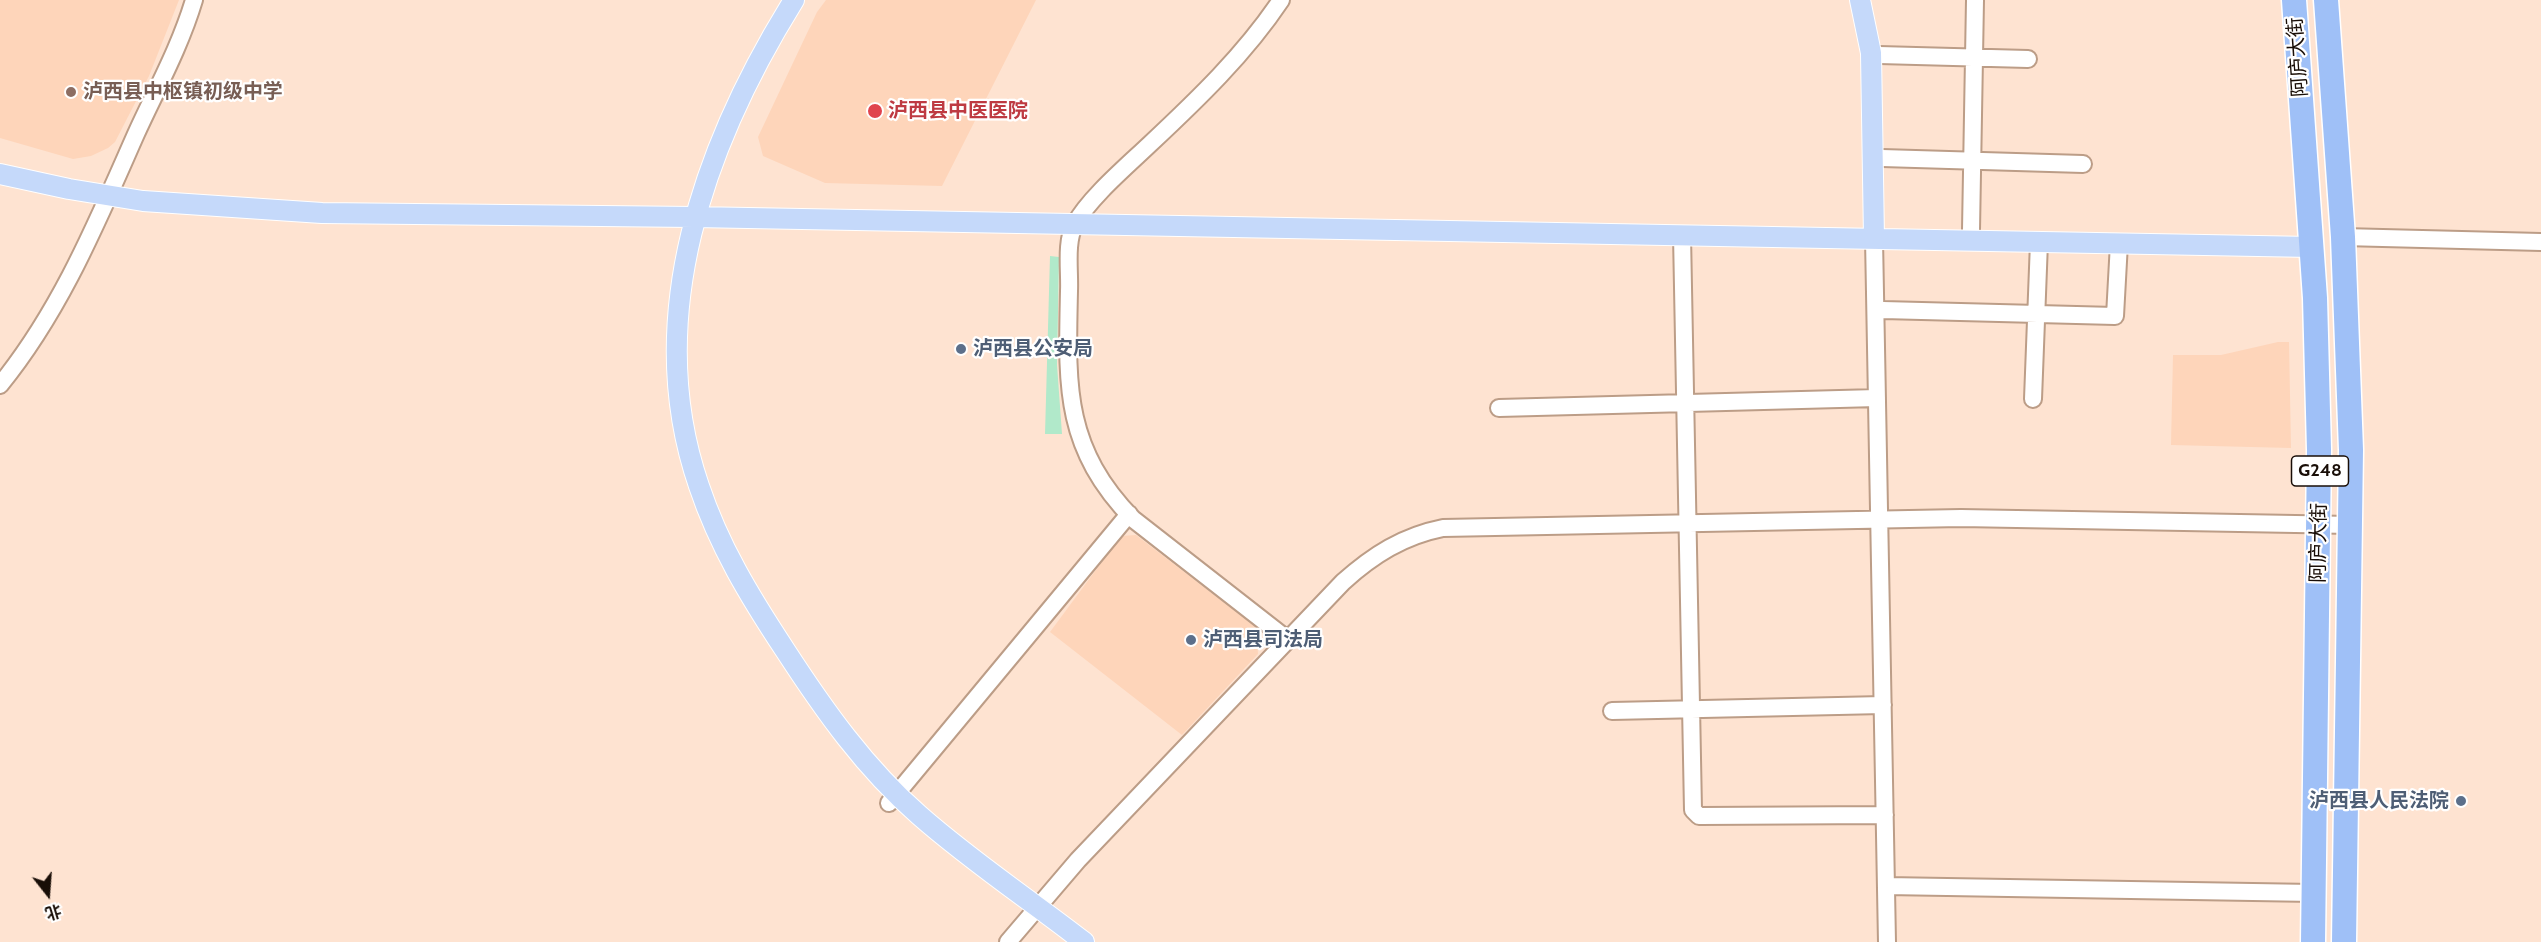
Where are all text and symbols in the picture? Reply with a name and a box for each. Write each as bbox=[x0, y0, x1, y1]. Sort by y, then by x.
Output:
street label: 阿庐大街 bbox=[2283, 16, 2313, 98]
place label: 泸西县中枢镇初级中学 bbox=[83, 80, 283, 104]
marker: 泸西县中枢镇初级中学 bbox=[64, 85, 78, 99]
place label: 泸西县中医医院 bbox=[888, 99, 1028, 123]
marker: 泸西县中医医院 bbox=[866, 102, 884, 120]
place label: 泸西县公安局 bbox=[973, 337, 1093, 361]
marker: 泸西县公安局 bbox=[954, 342, 968, 356]
road number: G248 bbox=[2292, 456, 2348, 486]
street label: 阿庐大街 bbox=[2306, 503, 2332, 583]
place label: 泸西县司法局 bbox=[1203, 628, 1323, 652]
marker: 泸西县司法局 bbox=[1184, 633, 1198, 647]
place label: 泸西县人民法院 bbox=[2309, 789, 2449, 813]
marker: 泸西县人民法院 bbox=[2454, 794, 2468, 808]
north arrow bbox=[18, 864, 78, 924]
text: 北 bbox=[43, 900, 64, 923]

